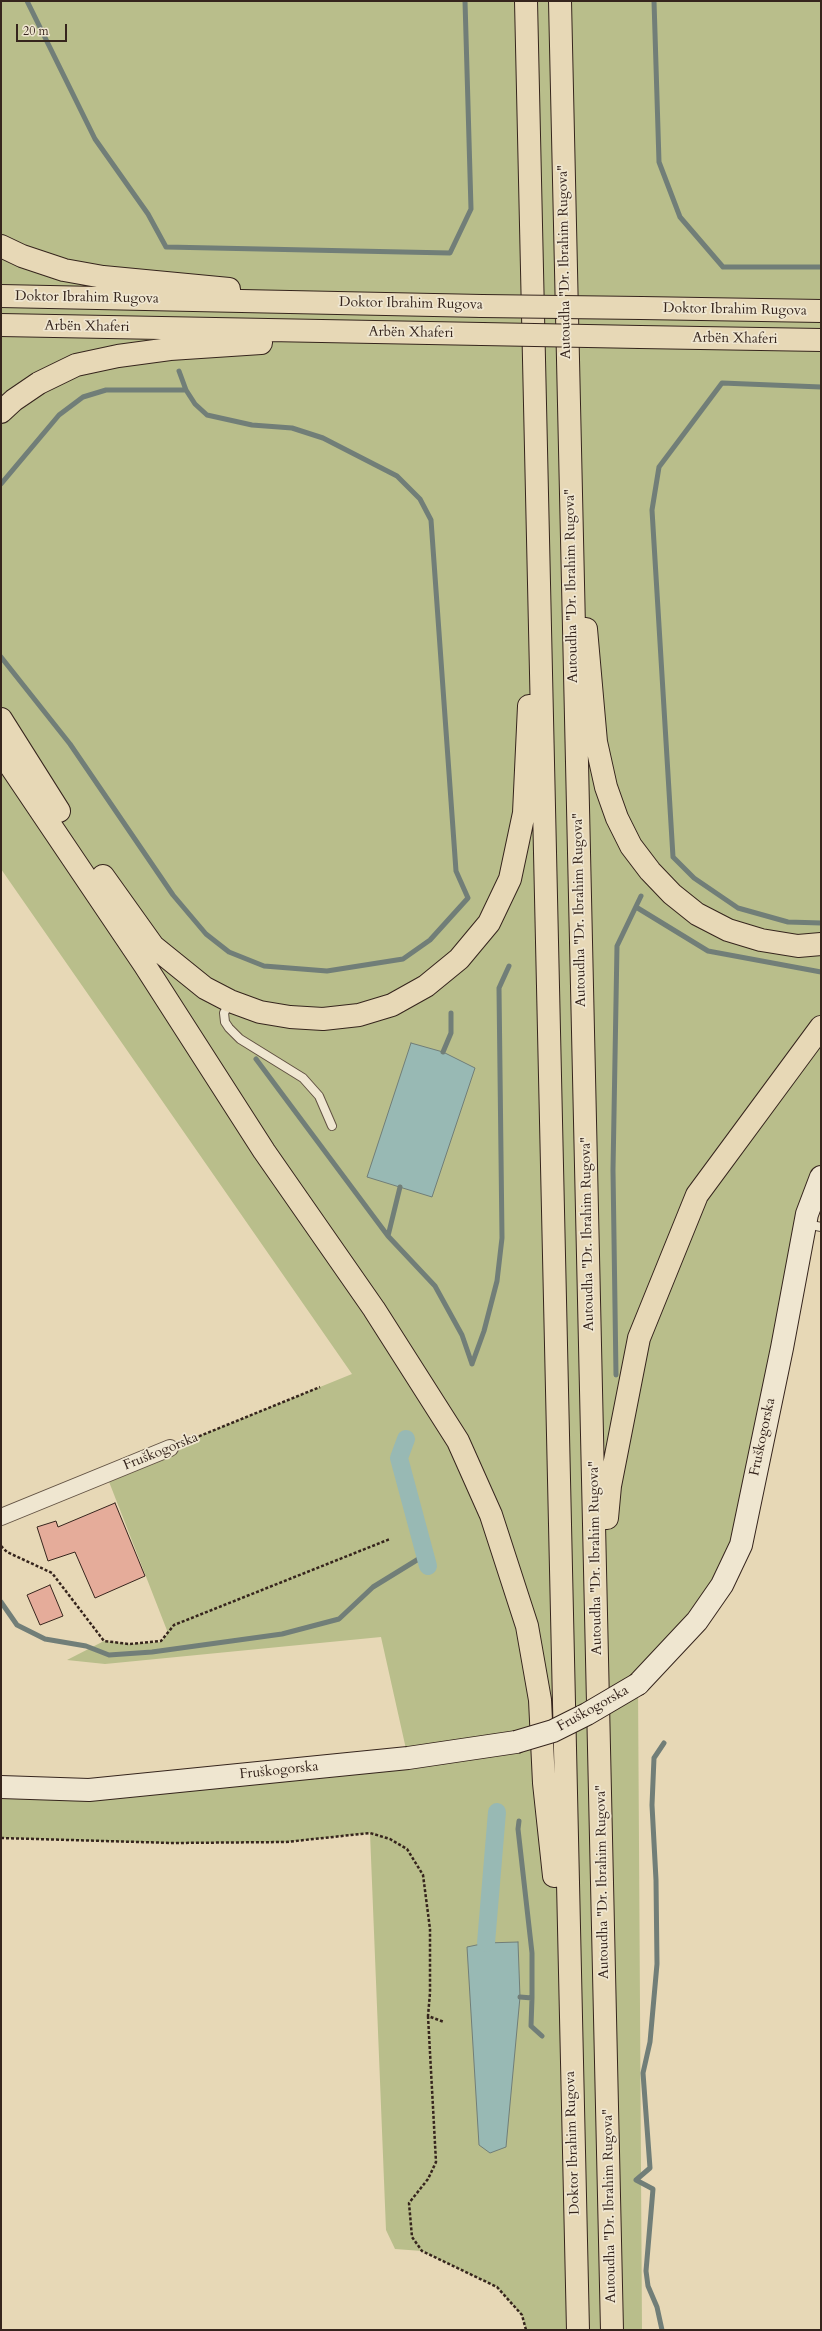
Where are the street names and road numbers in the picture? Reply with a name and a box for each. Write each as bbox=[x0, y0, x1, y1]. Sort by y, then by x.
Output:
street label: Autoudha "Dr. Ibrahim Rugova" bbox=[555, 165, 575, 359]
street label: Doktor Ibrahim Rugova bbox=[15, 288, 159, 308]
street label: Doktor Ibrahim Rugova bbox=[339, 294, 483, 314]
street label: Doktor Ibrahim Rugova bbox=[663, 300, 807, 320]
street label: Arbën Xhaferi bbox=[44, 318, 130, 336]
street label: Arbën Xhaferi bbox=[368, 324, 454, 342]
street label: Arbën Xhaferi bbox=[692, 330, 778, 348]
street label: Autoudha "Dr. Ibrahim Rugova" bbox=[562, 489, 582, 683]
street label: Autoudha "Dr. Ibrahim Rugova" bbox=[570, 813, 590, 1007]
street label: Autoudha "Dr. Ibrahim Rugova" bbox=[578, 1137, 598, 1331]
street label: Fruškogorska bbox=[747, 1396, 779, 1478]
street label: Fruškogorska bbox=[121, 1429, 201, 1475]
street label: Autoudha "Dr. Ibrahim Rugova" bbox=[586, 1461, 606, 1655]
street label: Fruškogorska bbox=[554, 1682, 632, 1736]
street label: Fruškogorska bbox=[239, 1759, 319, 1783]
street label: Autoudha "Dr. Ibrahim Rugova" bbox=[593, 1785, 613, 1979]
street label: Doktor Ibrahim Rugova bbox=[562, 2071, 584, 2215]
street label: Autoudha "Dr. Ibrahim Rugova" bbox=[600, 2109, 620, 2303]

